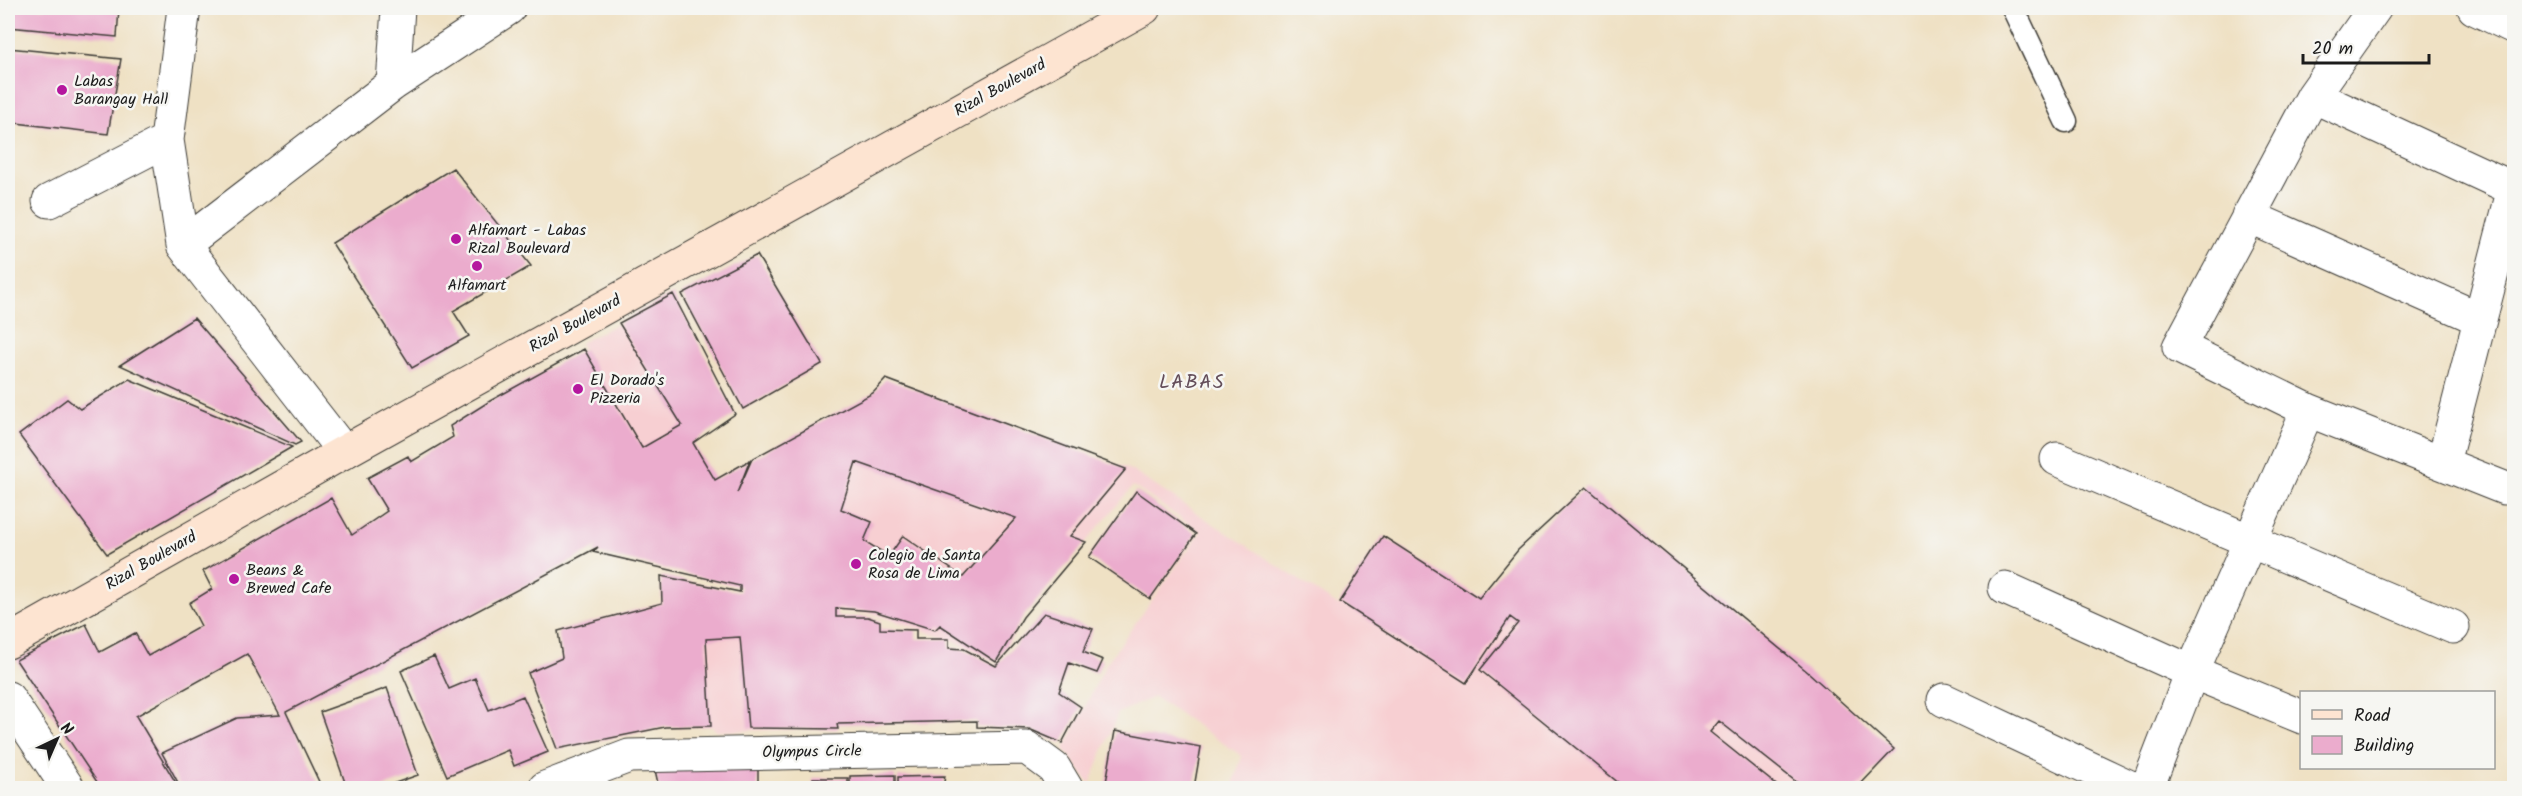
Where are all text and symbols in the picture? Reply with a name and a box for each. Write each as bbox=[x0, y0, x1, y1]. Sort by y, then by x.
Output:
scale bar bbox=[2303, 27, 2429, 65]
text: 20 m bbox=[2312, 35, 2353, 64]
street label: Rizal Boulevard bbox=[949, 52, 1051, 124]
place label: Labas Barangay Hall bbox=[74, 69, 168, 112]
marker: Labas Barangay Hall bbox=[55, 83, 69, 97]
place label: Alfamart - Labas Rizal Boulevard bbox=[468, 218, 586, 261]
marker: Alfamart - Labas Rizal Boulevard bbox=[449, 232, 463, 246]
marker: Alfamart bbox=[470, 259, 484, 273]
place label: Alfamart bbox=[448, 273, 507, 298]
street label: Rizal Boulevard bbox=[524, 288, 626, 360]
district label: LABAS bbox=[1159, 367, 1225, 399]
place label: El Dorado's Pizzeria bbox=[590, 368, 665, 411]
marker: El Dorado's Pizzeria bbox=[571, 382, 585, 396]
street label: Rizal Boulevard bbox=[101, 524, 202, 597]
place label: Colegio de Santa Rosa de Lima bbox=[868, 543, 981, 586]
marker: Colegio de Santa Rosa de Lima bbox=[849, 557, 863, 571]
place label: Beans & Brewed Cafe bbox=[246, 558, 331, 601]
marker: Beans & Brewed Cafe bbox=[227, 572, 241, 586]
legend bbox=[2300, 691, 2495, 769]
text: Road bbox=[2354, 702, 2391, 731]
north arrow bbox=[27, 709, 87, 769]
text: N bbox=[54, 717, 79, 742]
text: Building bbox=[2354, 732, 2414, 761]
street label: Olympus Circle bbox=[762, 739, 862, 765]

